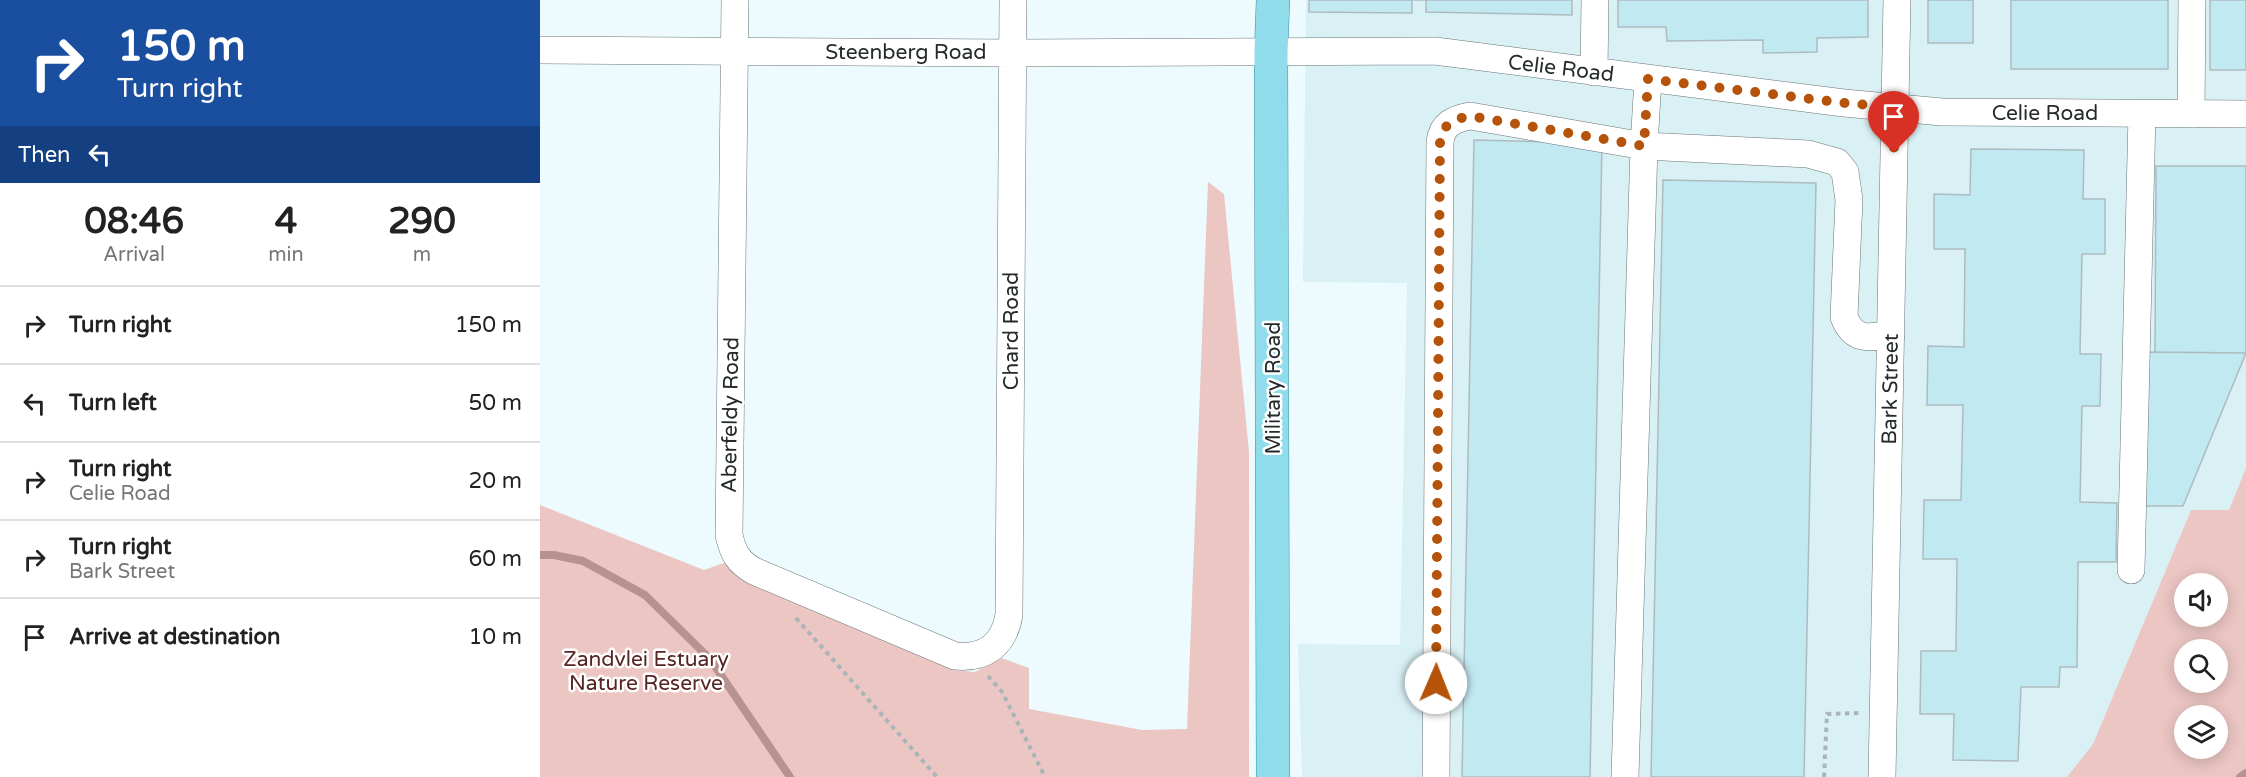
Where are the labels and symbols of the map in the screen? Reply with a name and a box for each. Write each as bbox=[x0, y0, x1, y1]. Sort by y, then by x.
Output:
street label: Steenberg Road bbox=[825, 40, 987, 65]
street label: Celie Road bbox=[1506, 50, 1615, 87]
pin bbox=[1868, 91, 1919, 153]
street label: Celie Road bbox=[1992, 101, 2098, 126]
street label: Chard Road bbox=[999, 272, 1024, 390]
street label: Military Road bbox=[1261, 321, 1286, 455]
street label: Bark Street bbox=[1877, 333, 1904, 445]
street label: Aberfeldy Road bbox=[717, 337, 744, 493]
park label: Zandvlei Estuary Nature Reserve bbox=[563, 647, 729, 696]
position arrow bbox=[1404, 651, 1468, 715]

